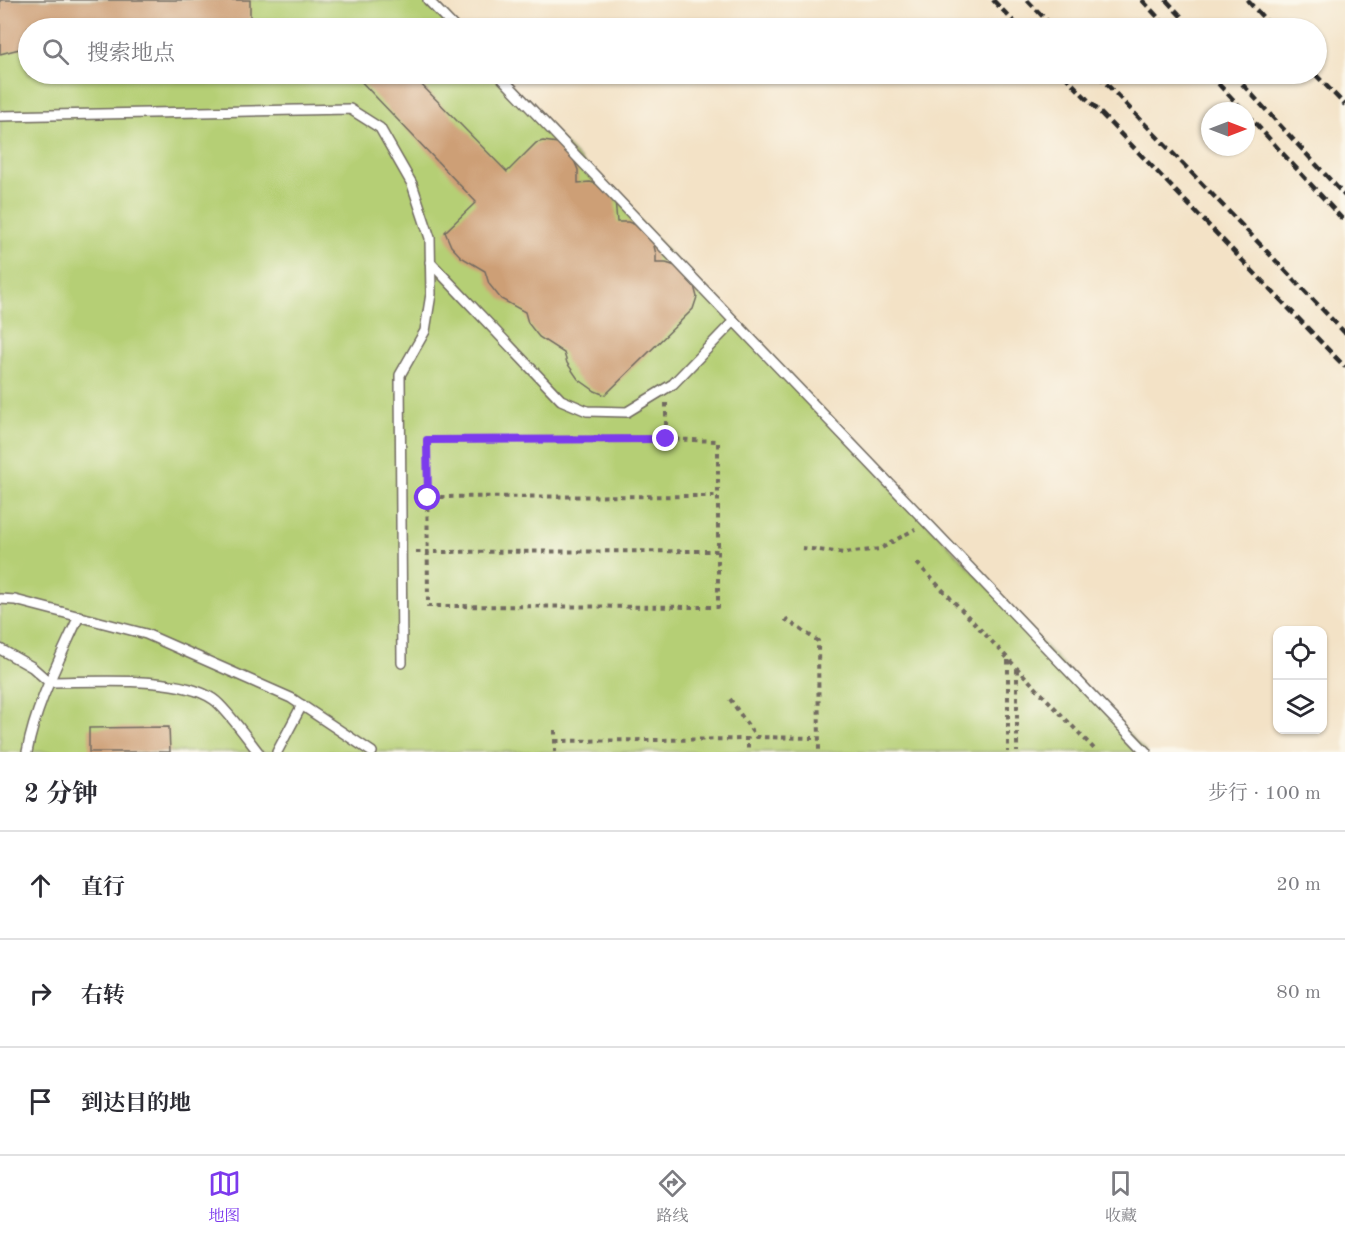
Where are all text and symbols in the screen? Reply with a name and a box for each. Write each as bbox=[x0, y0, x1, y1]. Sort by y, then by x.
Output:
search box bbox=[18, 18, 1327, 84]
icon: search bbox=[39, 35, 72, 68]
text: 搜索地点 bbox=[87, 43, 175, 65]
north arrow bbox=[1201, 102, 1255, 156]
route end bbox=[652, 425, 678, 451]
route start bbox=[414, 484, 440, 510]
map controls bbox=[1273, 626, 1327, 734]
button: locate bbox=[1273, 626, 1327, 680]
button: layers bbox=[1273, 680, 1327, 734]
text: 2 分钟 bbox=[24, 782, 98, 808]
text: 步行 · 100 m bbox=[1208, 784, 1321, 804]
icon: ahead bbox=[24, 869, 57, 902]
text: 20 m bbox=[1276, 875, 1321, 895]
text: 直行 bbox=[81, 877, 125, 899]
icon: right bbox=[24, 977, 57, 1010]
text: 80 m bbox=[1276, 983, 1321, 1003]
text: 右转 bbox=[81, 985, 125, 1007]
icon: arrive bbox=[24, 1085, 57, 1118]
text: 到达目的地 bbox=[81, 1093, 191, 1115]
tab: 地图 bbox=[208, 1167, 241, 1227]
tab: 路线 bbox=[656, 1167, 689, 1227]
tab: 收藏 bbox=[1104, 1167, 1137, 1227]

